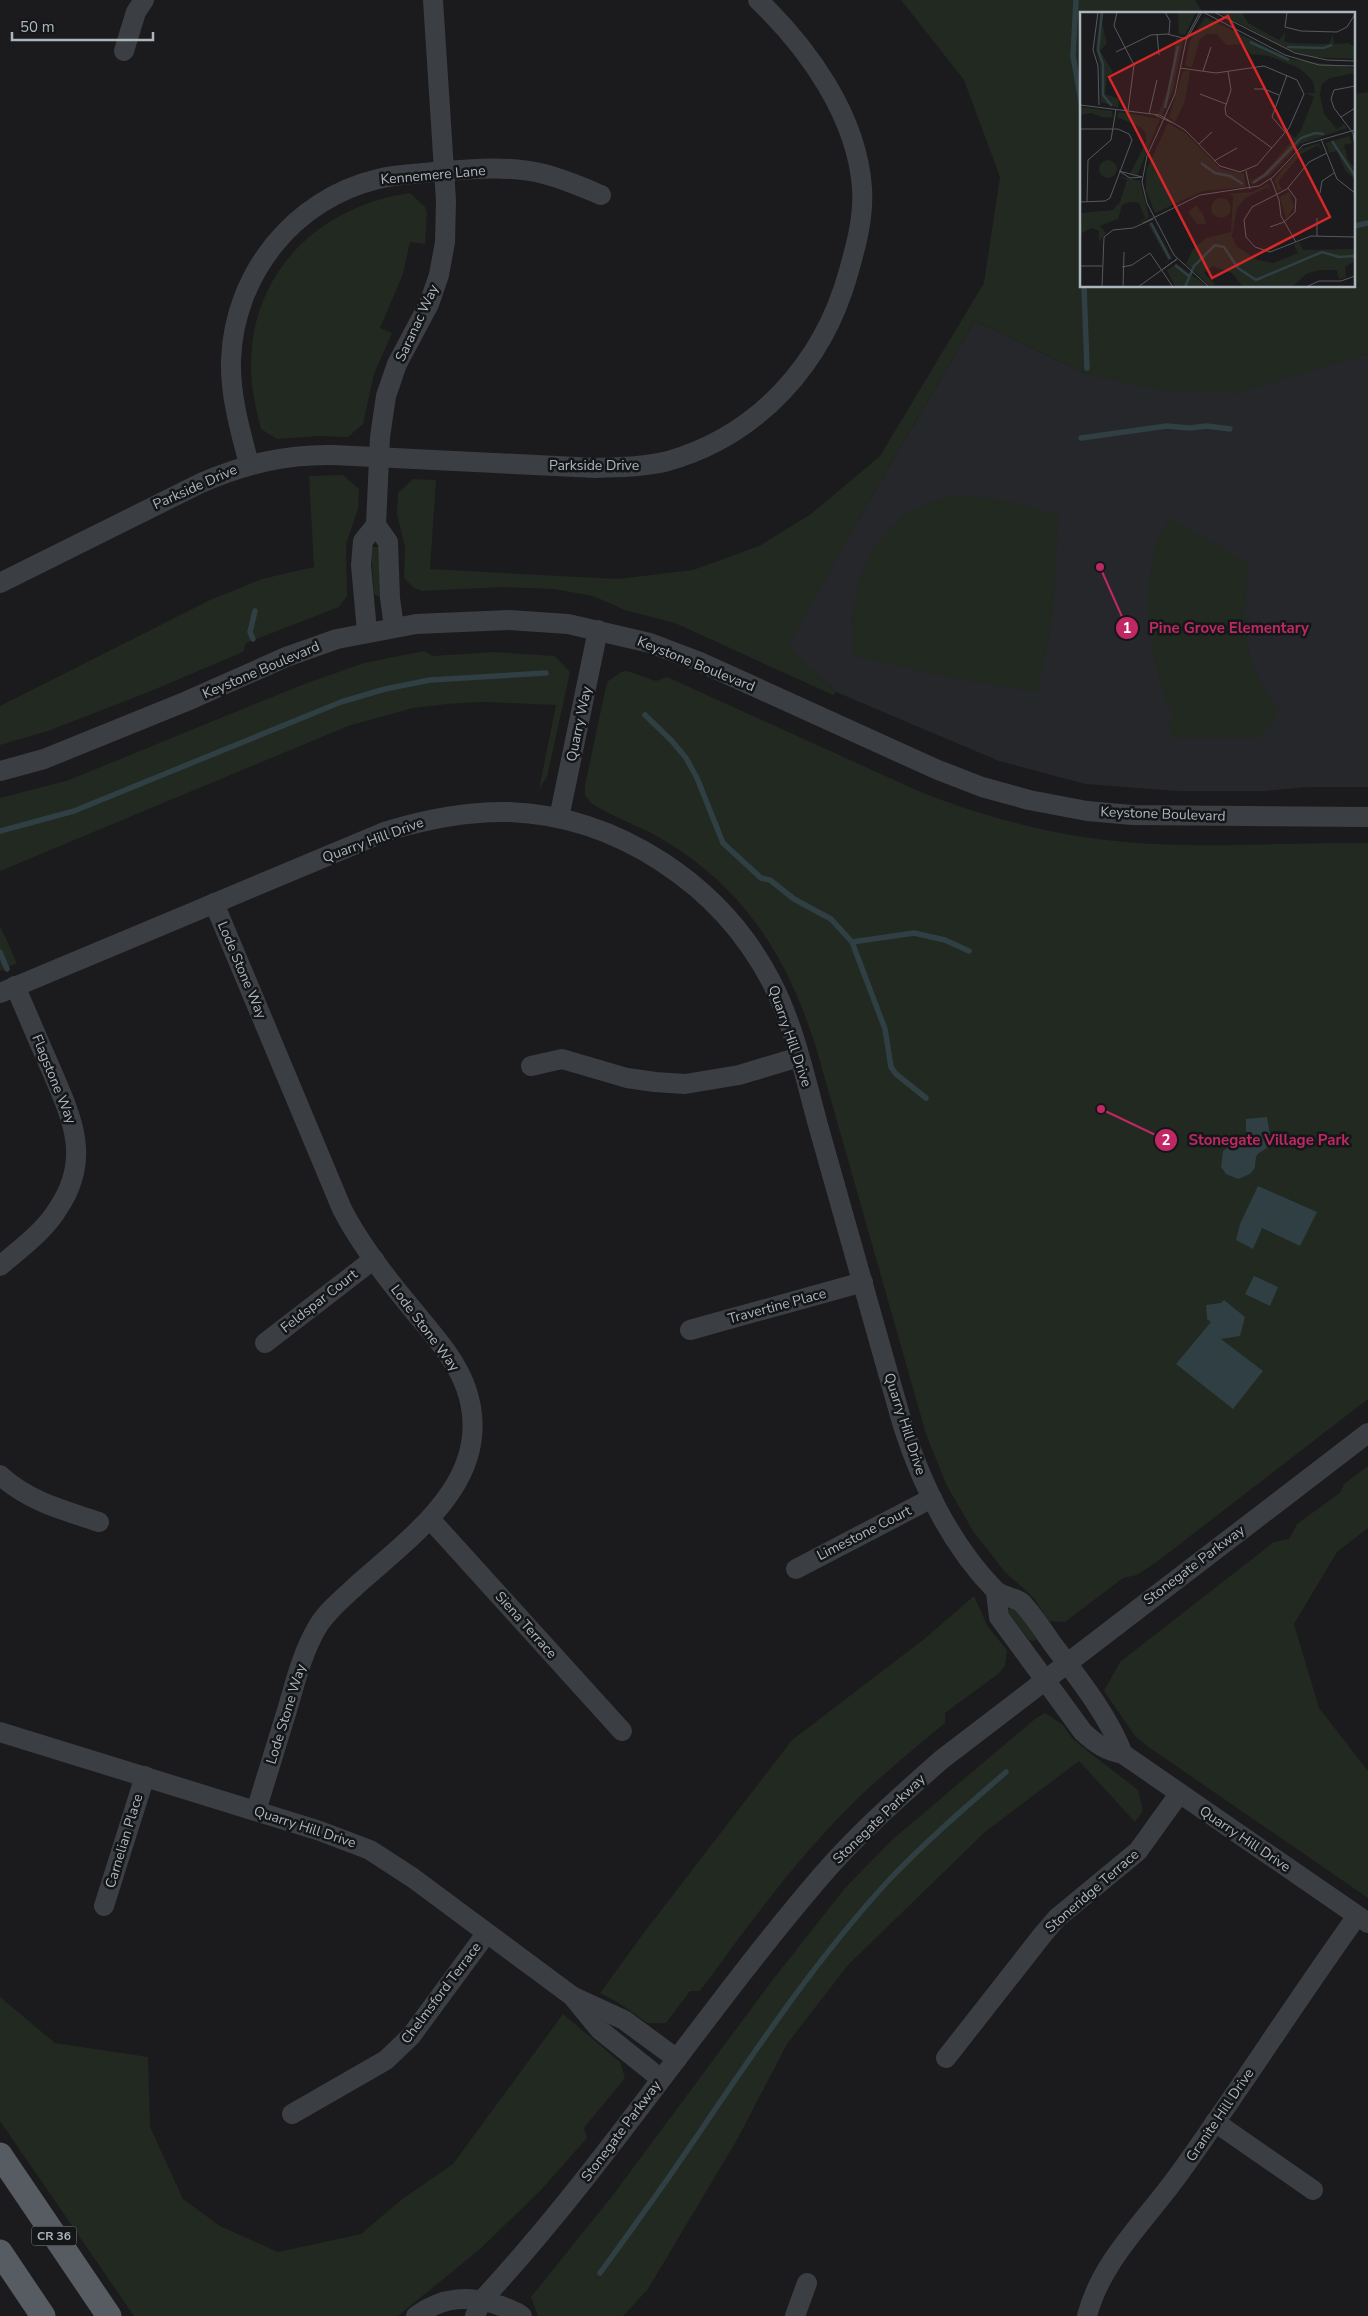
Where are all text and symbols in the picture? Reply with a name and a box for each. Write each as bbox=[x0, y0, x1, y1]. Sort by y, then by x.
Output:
scale bar bbox=[12, 10, 154, 42]
inset map bbox=[1080, 12, 1356, 288]
text: 50 m bbox=[20, 17, 55, 37]
street label: Kennemere Lane bbox=[380, 161, 486, 189]
street label: Saranac Way bbox=[391, 281, 443, 365]
street label: Parkside Drive bbox=[549, 456, 639, 475]
street label: Parkside Drive bbox=[150, 460, 240, 514]
callout: Pine Grove Elementary bbox=[1114, 613, 1319, 643]
text: 1 bbox=[1122, 618, 1132, 638]
text: Pine Grove Elementary bbox=[1149, 618, 1309, 638]
street label: Keystone Boulevard bbox=[634, 632, 758, 696]
street label: Keystone Boulevard bbox=[200, 637, 322, 703]
street label: Quarry Way bbox=[562, 684, 596, 763]
street label: Keystone Boulevard bbox=[1100, 802, 1226, 826]
street label: Quarry Hill Drive bbox=[320, 813, 426, 867]
street label: Lode Stone Way bbox=[213, 918, 271, 1022]
street label: Quarry Hill Drive bbox=[764, 983, 816, 1089]
street label: Flagstone Way bbox=[27, 1031, 81, 1127]
callout: Stonegate Village Park bbox=[1154, 1125, 1360, 1155]
text: 2 bbox=[1161, 1130, 1171, 1150]
text: Stonegate Village Park bbox=[1189, 1130, 1350, 1150]
street label: Feldspar Court bbox=[277, 1265, 362, 1337]
street label: Lode Stone Way bbox=[386, 1281, 464, 1376]
street label: Travertine Place bbox=[726, 1284, 828, 1328]
street label: Quarry Hill Drive bbox=[880, 1371, 930, 1477]
street label: Limestone Court bbox=[814, 1501, 914, 1565]
street label: Stonegate Parkway bbox=[1140, 1520, 1249, 1609]
street label: Siena Terrace bbox=[491, 1587, 561, 1663]
street label: Lode Stone Way bbox=[262, 1661, 311, 1766]
street label: Stonegate Parkway bbox=[829, 1769, 930, 1868]
street label: Carnelian Place bbox=[101, 1792, 147, 1890]
street label: Quarry Hill Drive bbox=[1196, 1801, 1294, 1877]
street label: Quarry Hill Drive bbox=[252, 1802, 358, 1852]
street label: Stoneridge Terrace bbox=[1041, 1845, 1143, 1937]
street label: Chelmsford Terrace bbox=[397, 1938, 485, 2048]
street label: Granite Hill Drive bbox=[1182, 2065, 1258, 2165]
street label: Stonegate Parkway bbox=[577, 2076, 666, 2185]
road number: CR 36 bbox=[32, 2226, 76, 2246]

